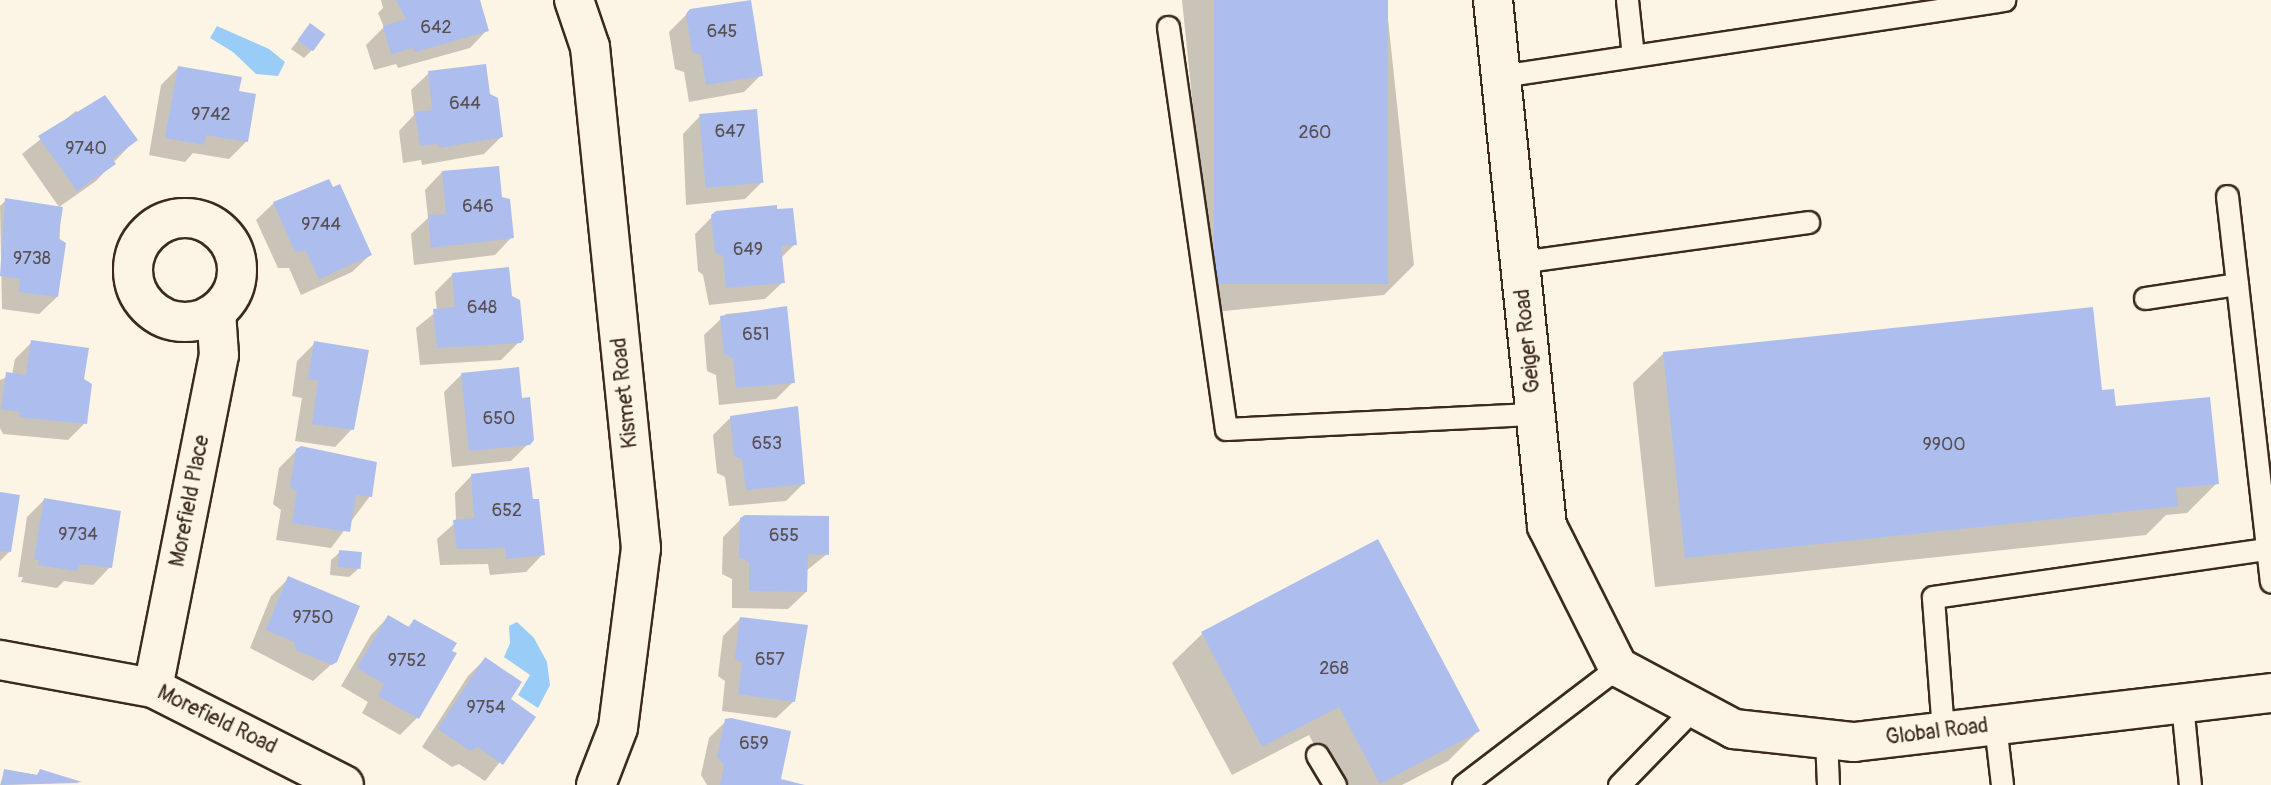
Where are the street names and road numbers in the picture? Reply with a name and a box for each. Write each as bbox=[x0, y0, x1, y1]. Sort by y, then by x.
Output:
street label: Geiger Road bbox=[1510, 288, 1546, 394]
street label: Kismet Road bbox=[607, 336, 643, 450]
street label: Morefield Place bbox=[165, 433, 215, 569]
street label: Morefield Road bbox=[153, 680, 281, 760]
street label: Global Road bbox=[1884, 713, 1990, 751]

